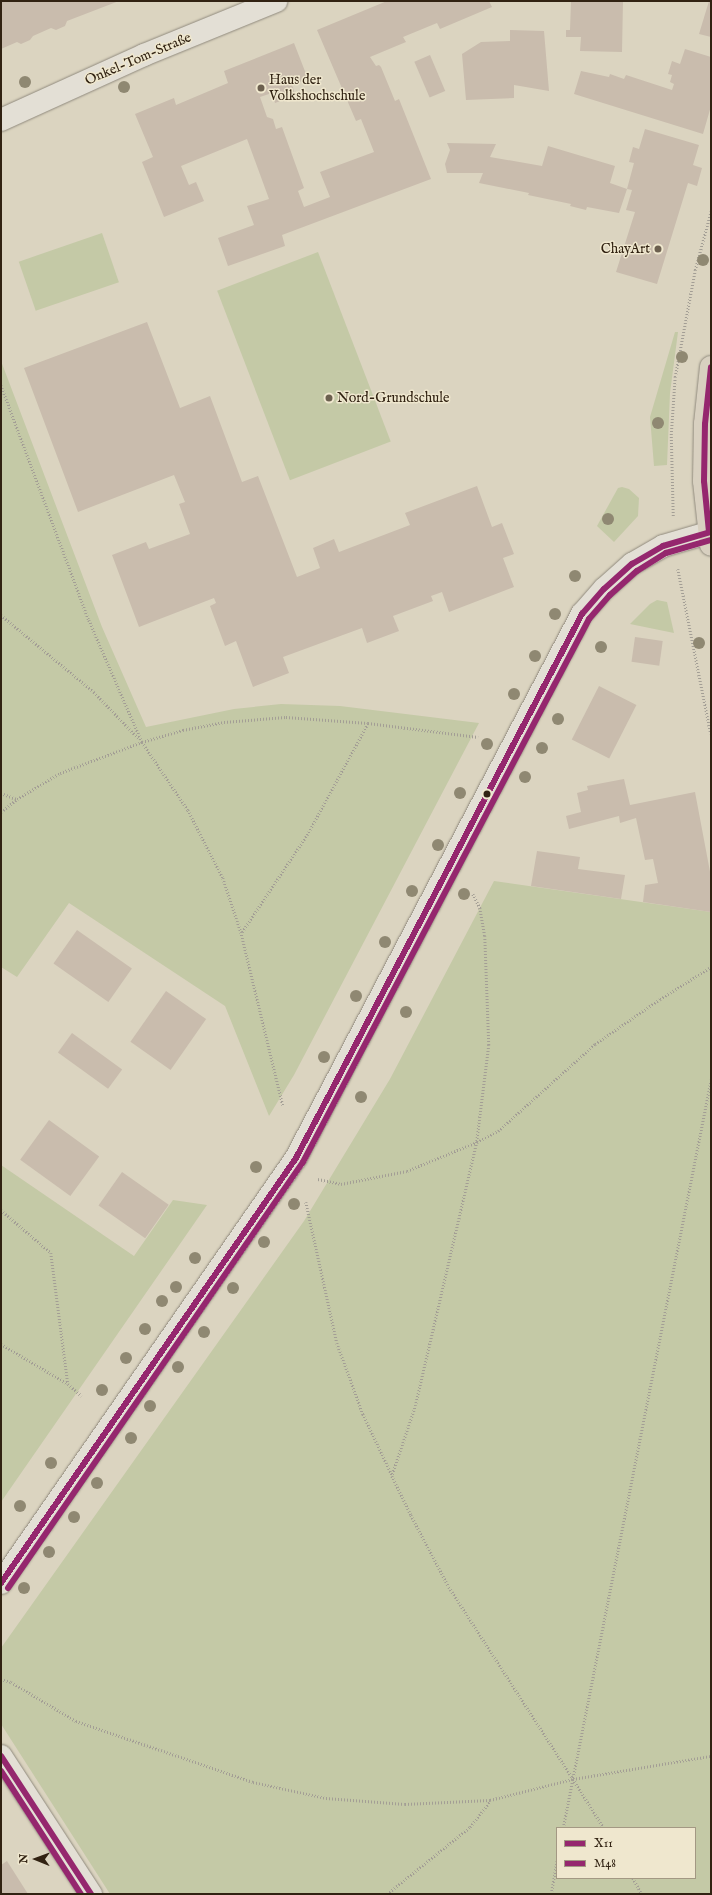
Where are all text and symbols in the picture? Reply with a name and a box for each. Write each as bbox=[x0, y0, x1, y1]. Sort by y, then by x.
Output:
street label: Onkel-Tom-Straße bbox=[82, 29, 194, 89]
place label: Haus der Volkshochschule bbox=[269, 72, 365, 104]
marker: Haus der Volkshochschule bbox=[256, 83, 266, 93]
place label: ChayArt bbox=[601, 241, 650, 257]
marker: ChayArt bbox=[653, 244, 663, 254]
place label: Nord-Grundschule bbox=[337, 390, 450, 406]
marker: Nord-Grundschule bbox=[324, 393, 334, 403]
unlabelled marker bbox=[482, 789, 492, 799]
legend bbox=[556, 1827, 696, 1879]
text: X11 bbox=[594, 1836, 613, 1851]
north arrow bbox=[16, 1839, 56, 1879]
text: N bbox=[17, 1854, 31, 1864]
text: M48 bbox=[594, 1856, 616, 1871]

